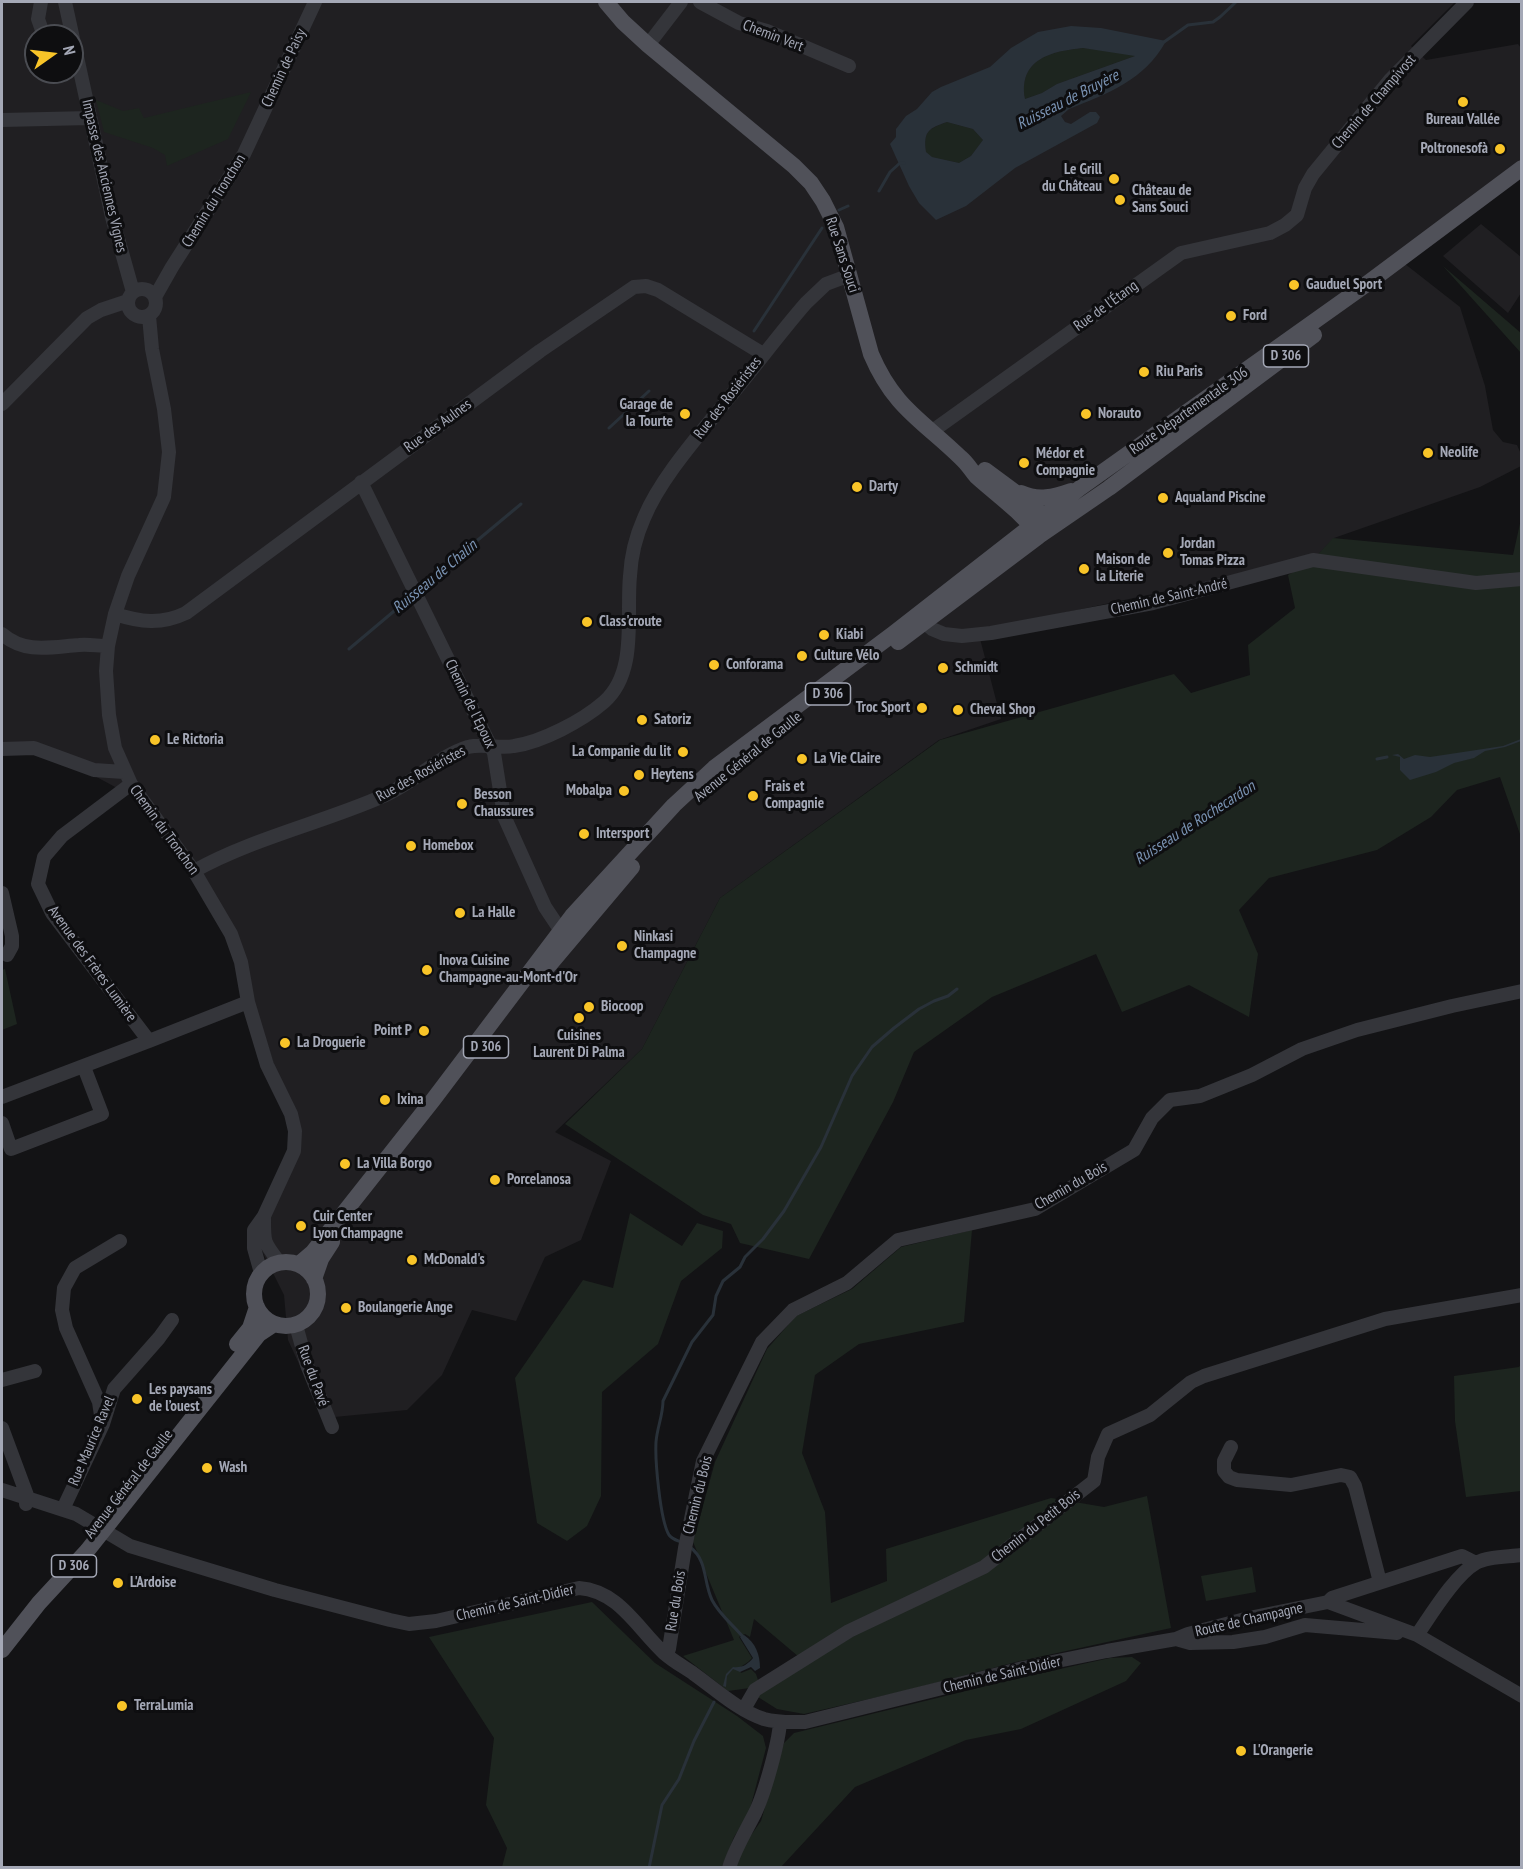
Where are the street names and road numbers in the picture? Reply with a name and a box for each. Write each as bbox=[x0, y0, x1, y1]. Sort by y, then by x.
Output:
street label: Chemin Vert bbox=[740, 16, 806, 56]
street label: Chemin de Paisy bbox=[258, 26, 310, 110]
street label: Chemin de Champivost bbox=[1328, 51, 1420, 153]
street label: Impasse des Anciennes Vignes bbox=[78, 98, 130, 254]
street label: Chemin du Tronchon bbox=[178, 151, 250, 251]
street label: Rue Sans Souci bbox=[821, 215, 863, 295]
street label: Rue de l'Étang bbox=[1070, 277, 1142, 335]
road number: D 306 bbox=[1264, 345, 1308, 367]
street label: Rue des Rosiéristes bbox=[690, 353, 766, 443]
street label: Route Départementale 306 bbox=[1126, 363, 1252, 459]
street label: Rue des Aulnes bbox=[401, 396, 475, 456]
street label: Chemin de Saint-André bbox=[1109, 575, 1229, 619]
street label: Chemin de l'Epoux bbox=[441, 657, 499, 751]
road number: D 306 bbox=[806, 683, 850, 705]
street label: Avenue Général de Gaulle bbox=[691, 708, 805, 806]
street label: Rue des Rosiéristes bbox=[373, 742, 469, 806]
street label: Chemin du Tronchon bbox=[125, 782, 203, 878]
street label: Avenue des Frères Lumière bbox=[44, 902, 140, 1026]
road number: D 306 bbox=[464, 1036, 508, 1058]
street label: Chemin du Bois bbox=[1032, 1158, 1110, 1214]
street label: Rue du Pavé bbox=[294, 1343, 332, 1409]
street label: Rue Maurice Ravel bbox=[65, 1393, 119, 1489]
street label: Avenue Général de Gaulle bbox=[81, 1426, 177, 1542]
street label: Chemin du Bois bbox=[680, 1454, 716, 1536]
street label: Chemin du Petit Bois bbox=[988, 1486, 1084, 1566]
road number: D 306 bbox=[52, 1555, 97, 1577]
street label: Rue du Bois bbox=[662, 1569, 690, 1633]
street label: Chemin de Saint-Didier bbox=[455, 1581, 575, 1625]
street label: Route de Champagne bbox=[1193, 1599, 1305, 1641]
street label: Chemin de Saint-Didier bbox=[942, 1653, 1062, 1697]

